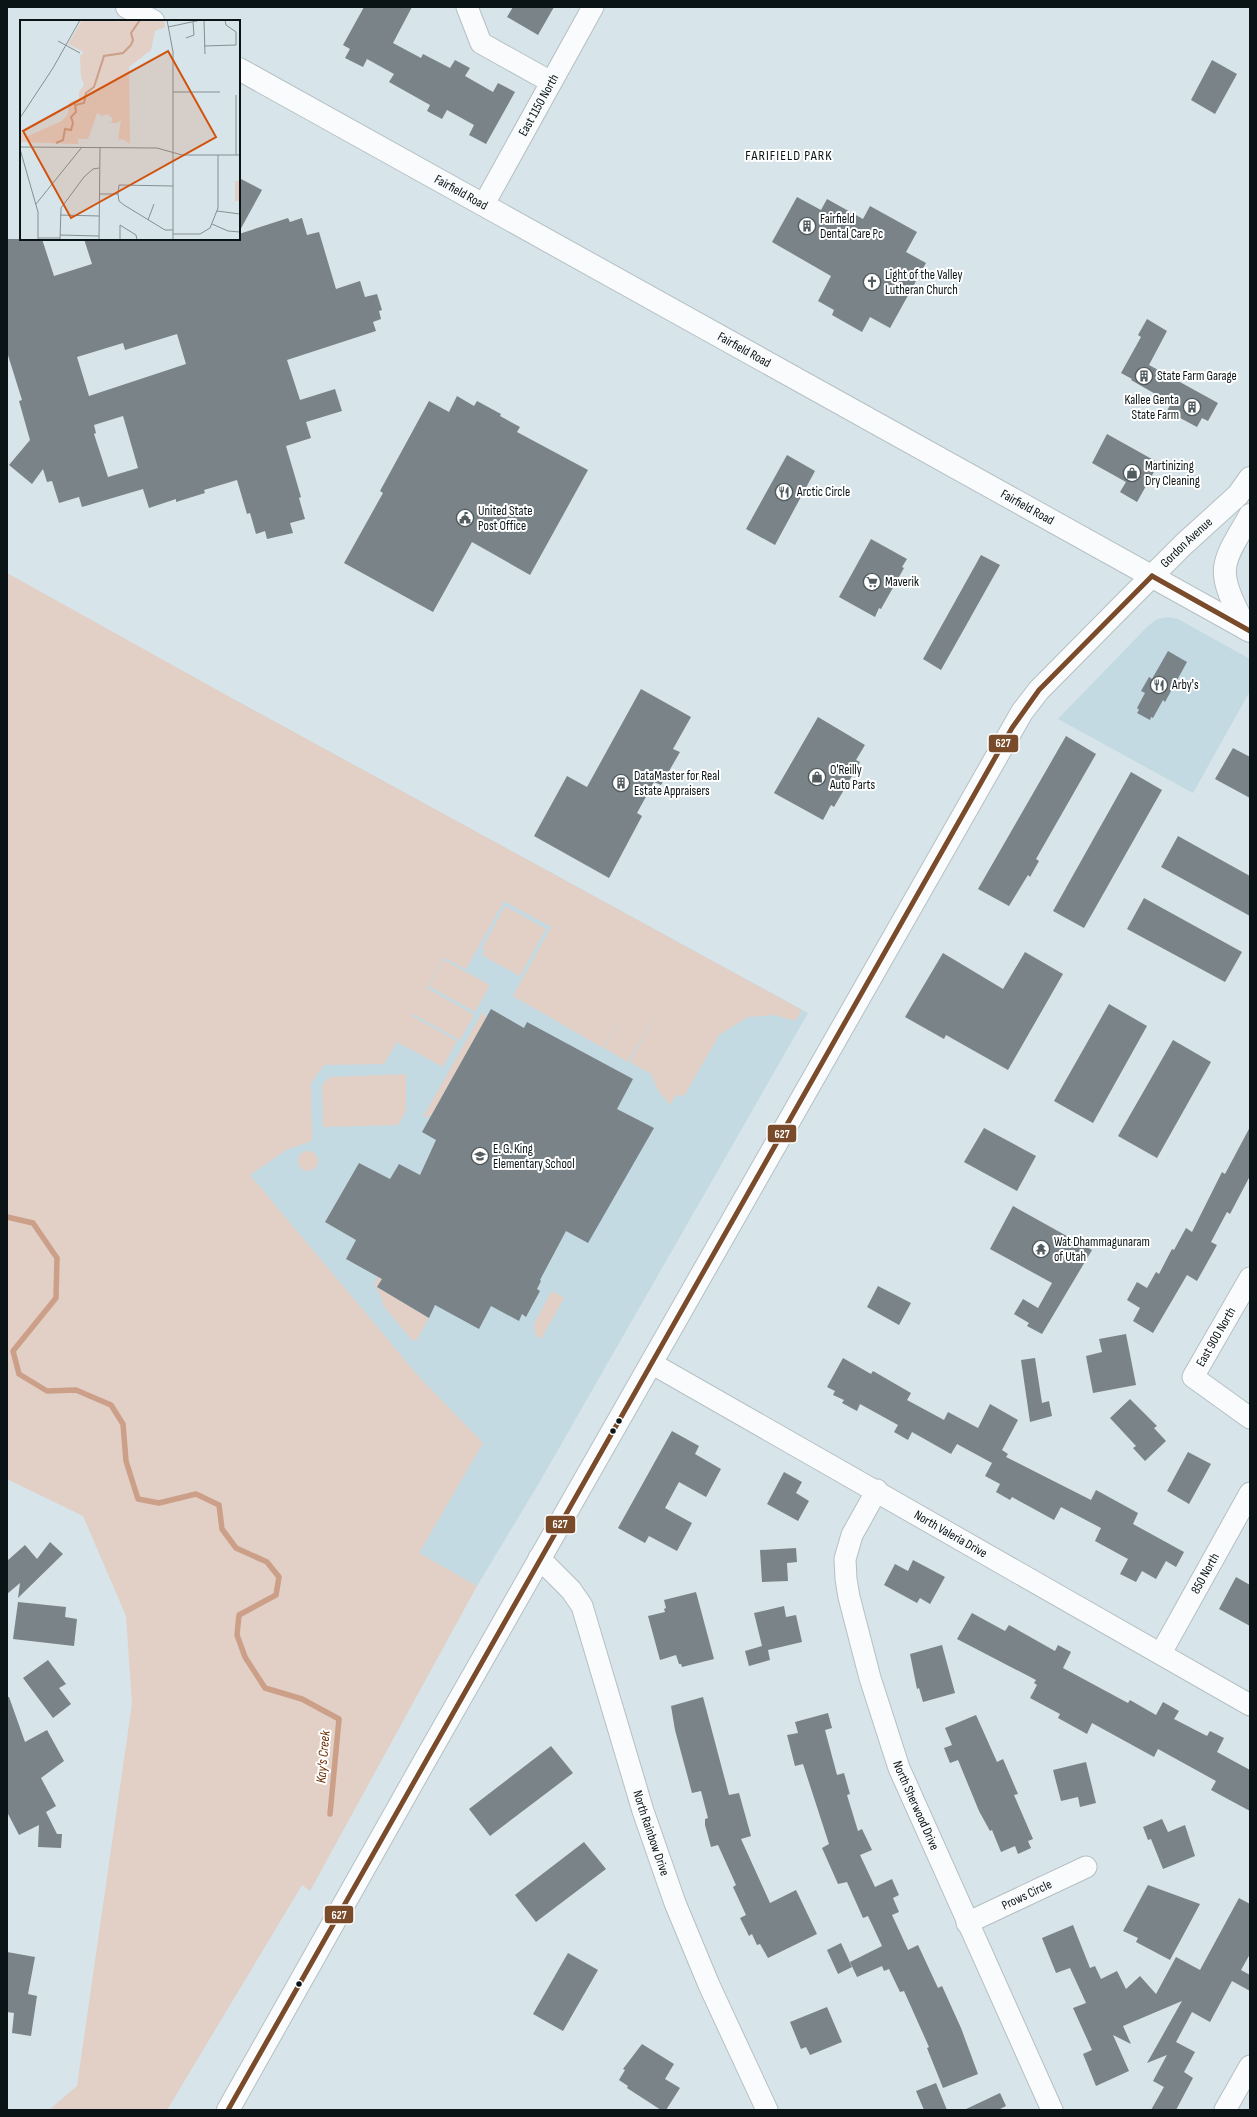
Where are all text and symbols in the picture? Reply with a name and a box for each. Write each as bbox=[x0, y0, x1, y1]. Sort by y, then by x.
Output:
inset map bbox=[20, 20, 240, 240]
street label: East 1150 North bbox=[515, 71, 562, 139]
district label: FARIFIELD PARK bbox=[745, 147, 833, 164]
street label: Fairfield Road bbox=[432, 171, 490, 214]
place label: Fairfield Dental Care Pc bbox=[820, 211, 883, 242]
building icon: Fairfield Dental Care Pc bbox=[797, 216, 817, 236]
place label: Light of the Valley Lutheran Church bbox=[885, 267, 962, 298]
church icon: Light of the Valley Lutheran Church bbox=[862, 272, 882, 292]
street label: Fairfield Road bbox=[715, 329, 774, 371]
building icon: State Farm Garage bbox=[1134, 366, 1154, 386]
place label: State Farm Garage bbox=[1157, 368, 1237, 384]
place label: Kallee Genta State Farm bbox=[1125, 392, 1179, 423]
building icon: Kallee Genta State Farm bbox=[1182, 397, 1202, 417]
place label: Martinizing Dry Cleaning bbox=[1145, 458, 1200, 489]
shop icon: Martinizing Dry Cleaning bbox=[1122, 463, 1142, 483]
restaurant icon: Arctic Circle bbox=[774, 482, 794, 502]
place label: Arctic Circle bbox=[796, 484, 850, 500]
street label: Fairfield Road bbox=[998, 486, 1057, 528]
place label: United State Post Office bbox=[478, 503, 533, 534]
public building icon: United State Post Office bbox=[455, 508, 475, 528]
street label: Gordon Avenue bbox=[1157, 514, 1216, 571]
supermarket icon: Maverik bbox=[862, 572, 882, 592]
place label: Maverik bbox=[885, 574, 919, 590]
restaurant icon: Arby's bbox=[1149, 675, 1169, 695]
place label: Arby's bbox=[1171, 677, 1199, 693]
line badge: 627 bbox=[988, 734, 1019, 753]
text: 627 bbox=[996, 737, 1011, 750]
place label: O'Reilly Auto Parts bbox=[829, 762, 875, 793]
shop icon: O'Reilly Auto Parts bbox=[807, 767, 827, 787]
place label: DataMaster for Real Estate Appraisers bbox=[634, 768, 720, 799]
building icon: DataMaster for Real Estate Appraisers bbox=[611, 773, 631, 793]
line badge: 627 bbox=[767, 1124, 797, 1143]
text: 627 bbox=[775, 1128, 790, 1141]
place label: E. G. King Elementary School bbox=[493, 1141, 575, 1172]
school or university icon: E. G. King Elementary School bbox=[470, 1146, 490, 1166]
place label: Wat Dhammagunaram of Utah bbox=[1054, 1234, 1150, 1265]
temple icon: Wat Dhammagunaram of Utah bbox=[1031, 1239, 1051, 1259]
street label: East 900 North bbox=[1193, 1305, 1239, 1369]
unlabelled marker bbox=[614, 1416, 624, 1426]
unlabelled marker bbox=[608, 1426, 618, 1436]
street label: North Valeria Drive bbox=[911, 1507, 990, 1561]
line badge: 627 bbox=[545, 1515, 576, 1534]
text: 627 bbox=[553, 1518, 568, 1531]
street label: 850 North bbox=[1187, 1550, 1223, 1597]
water label: Kay's Creek bbox=[312, 1729, 334, 1784]
street label: North Sherwood Drive bbox=[889, 1759, 943, 1853]
street label: North Rainbow Drive bbox=[629, 1788, 673, 1878]
street label: Prows Circle bbox=[999, 1876, 1054, 1914]
line badge: 627 bbox=[324, 1905, 354, 1924]
text: 627 bbox=[332, 1909, 347, 1922]
unlabelled marker bbox=[294, 1979, 304, 1989]

